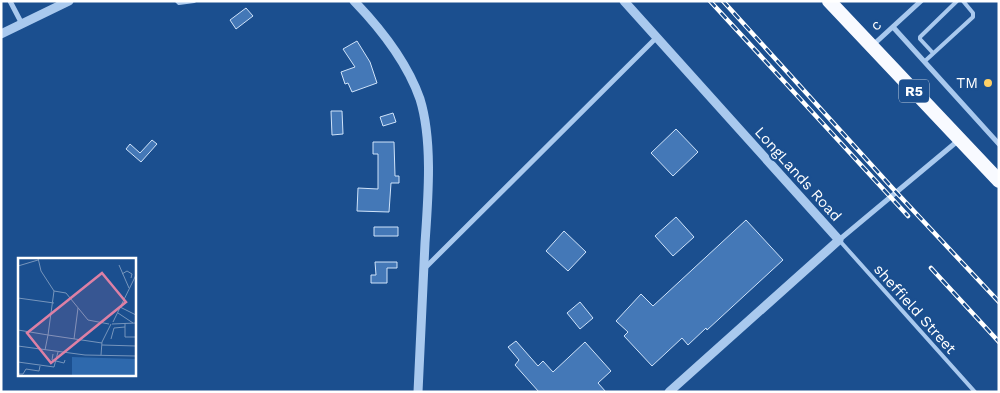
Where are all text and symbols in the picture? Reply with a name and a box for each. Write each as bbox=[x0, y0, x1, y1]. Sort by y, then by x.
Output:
street label: c bbox=[867, 15, 885, 35]
place label: TM bbox=[956, 74, 978, 92]
marker: TM bbox=[982, 77, 994, 89]
road number: R5 bbox=[899, 80, 929, 102]
street label: LongLands Road bbox=[751, 123, 845, 225]
inset map bbox=[18, 258, 135, 376]
street label: sheffield Street bbox=[870, 260, 960, 358]

